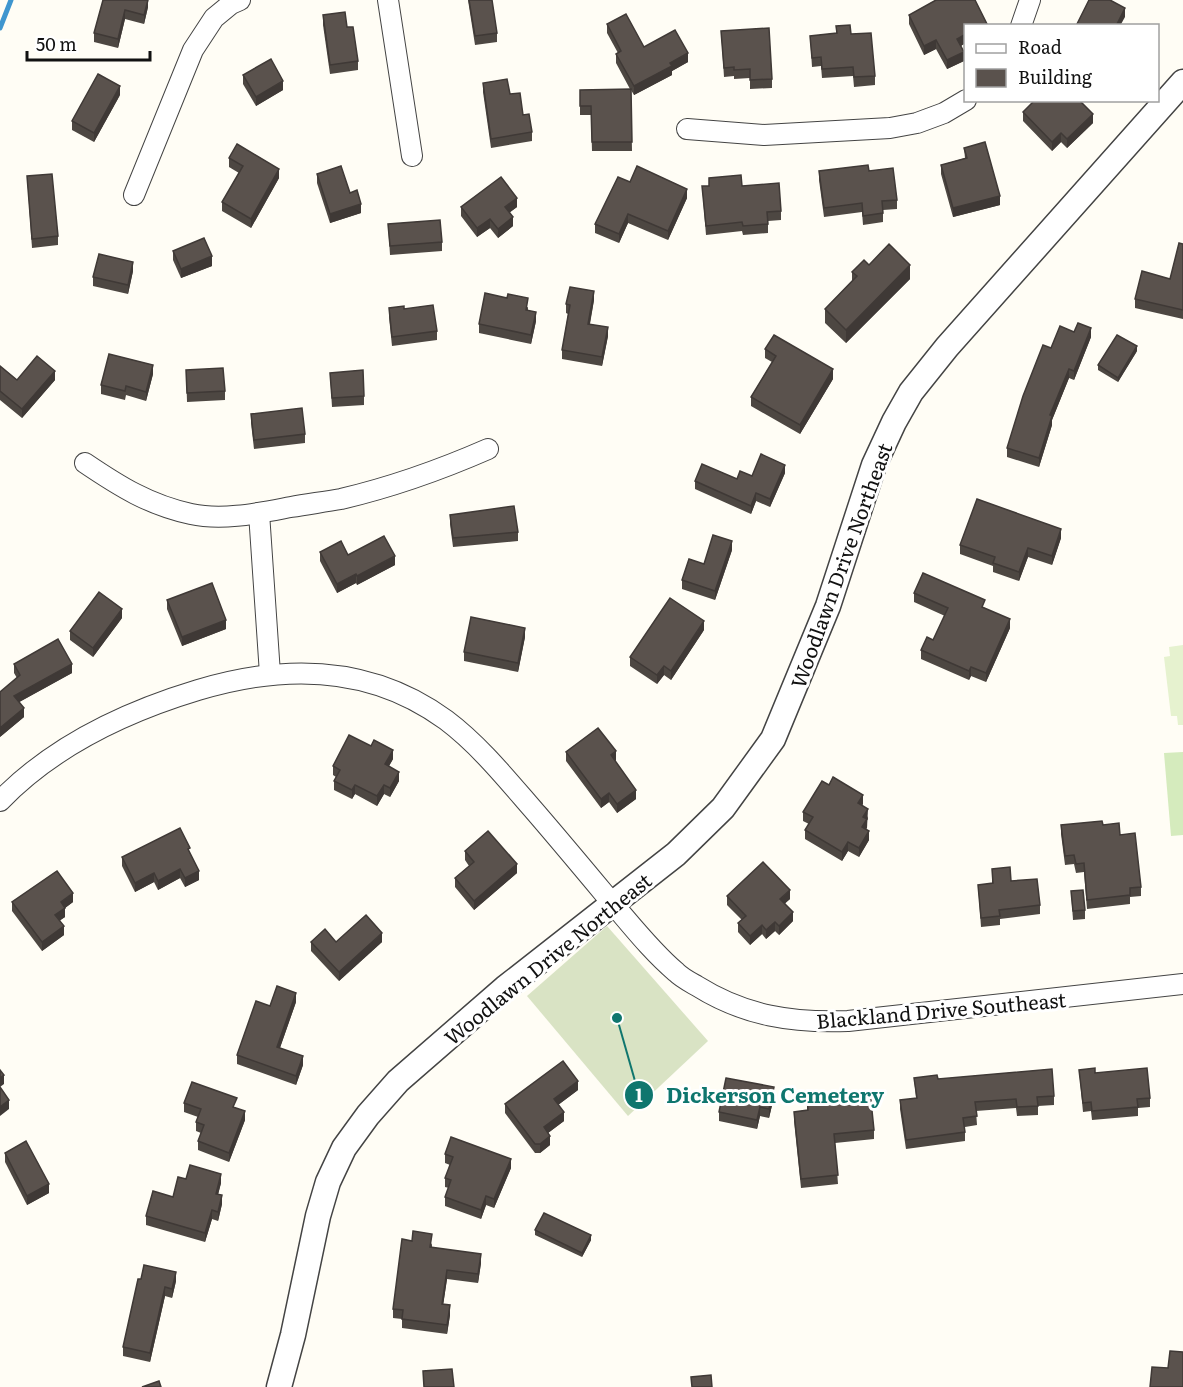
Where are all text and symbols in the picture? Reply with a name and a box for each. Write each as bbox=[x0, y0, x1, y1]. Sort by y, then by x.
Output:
scale bar bbox=[27, 24, 150, 62]
legend bbox=[964, 24, 1159, 102]
text: 50 m bbox=[36, 30, 77, 57]
text: Road bbox=[1018, 33, 1062, 60]
text: Building bbox=[1018, 63, 1093, 90]
street label: Woodlawn Drive Northeast bbox=[782, 438, 898, 692]
street label: Woodlawn Drive Northeast bbox=[437, 865, 657, 1051]
street label: Blackland Drive Southeast bbox=[815, 983, 1067, 1035]
callout: Dickerson Cemetery bbox=[624, 1076, 896, 1115]
text: Dickerson Cemetery bbox=[666, 1078, 884, 1109]
text: 1 bbox=[635, 1081, 643, 1108]

